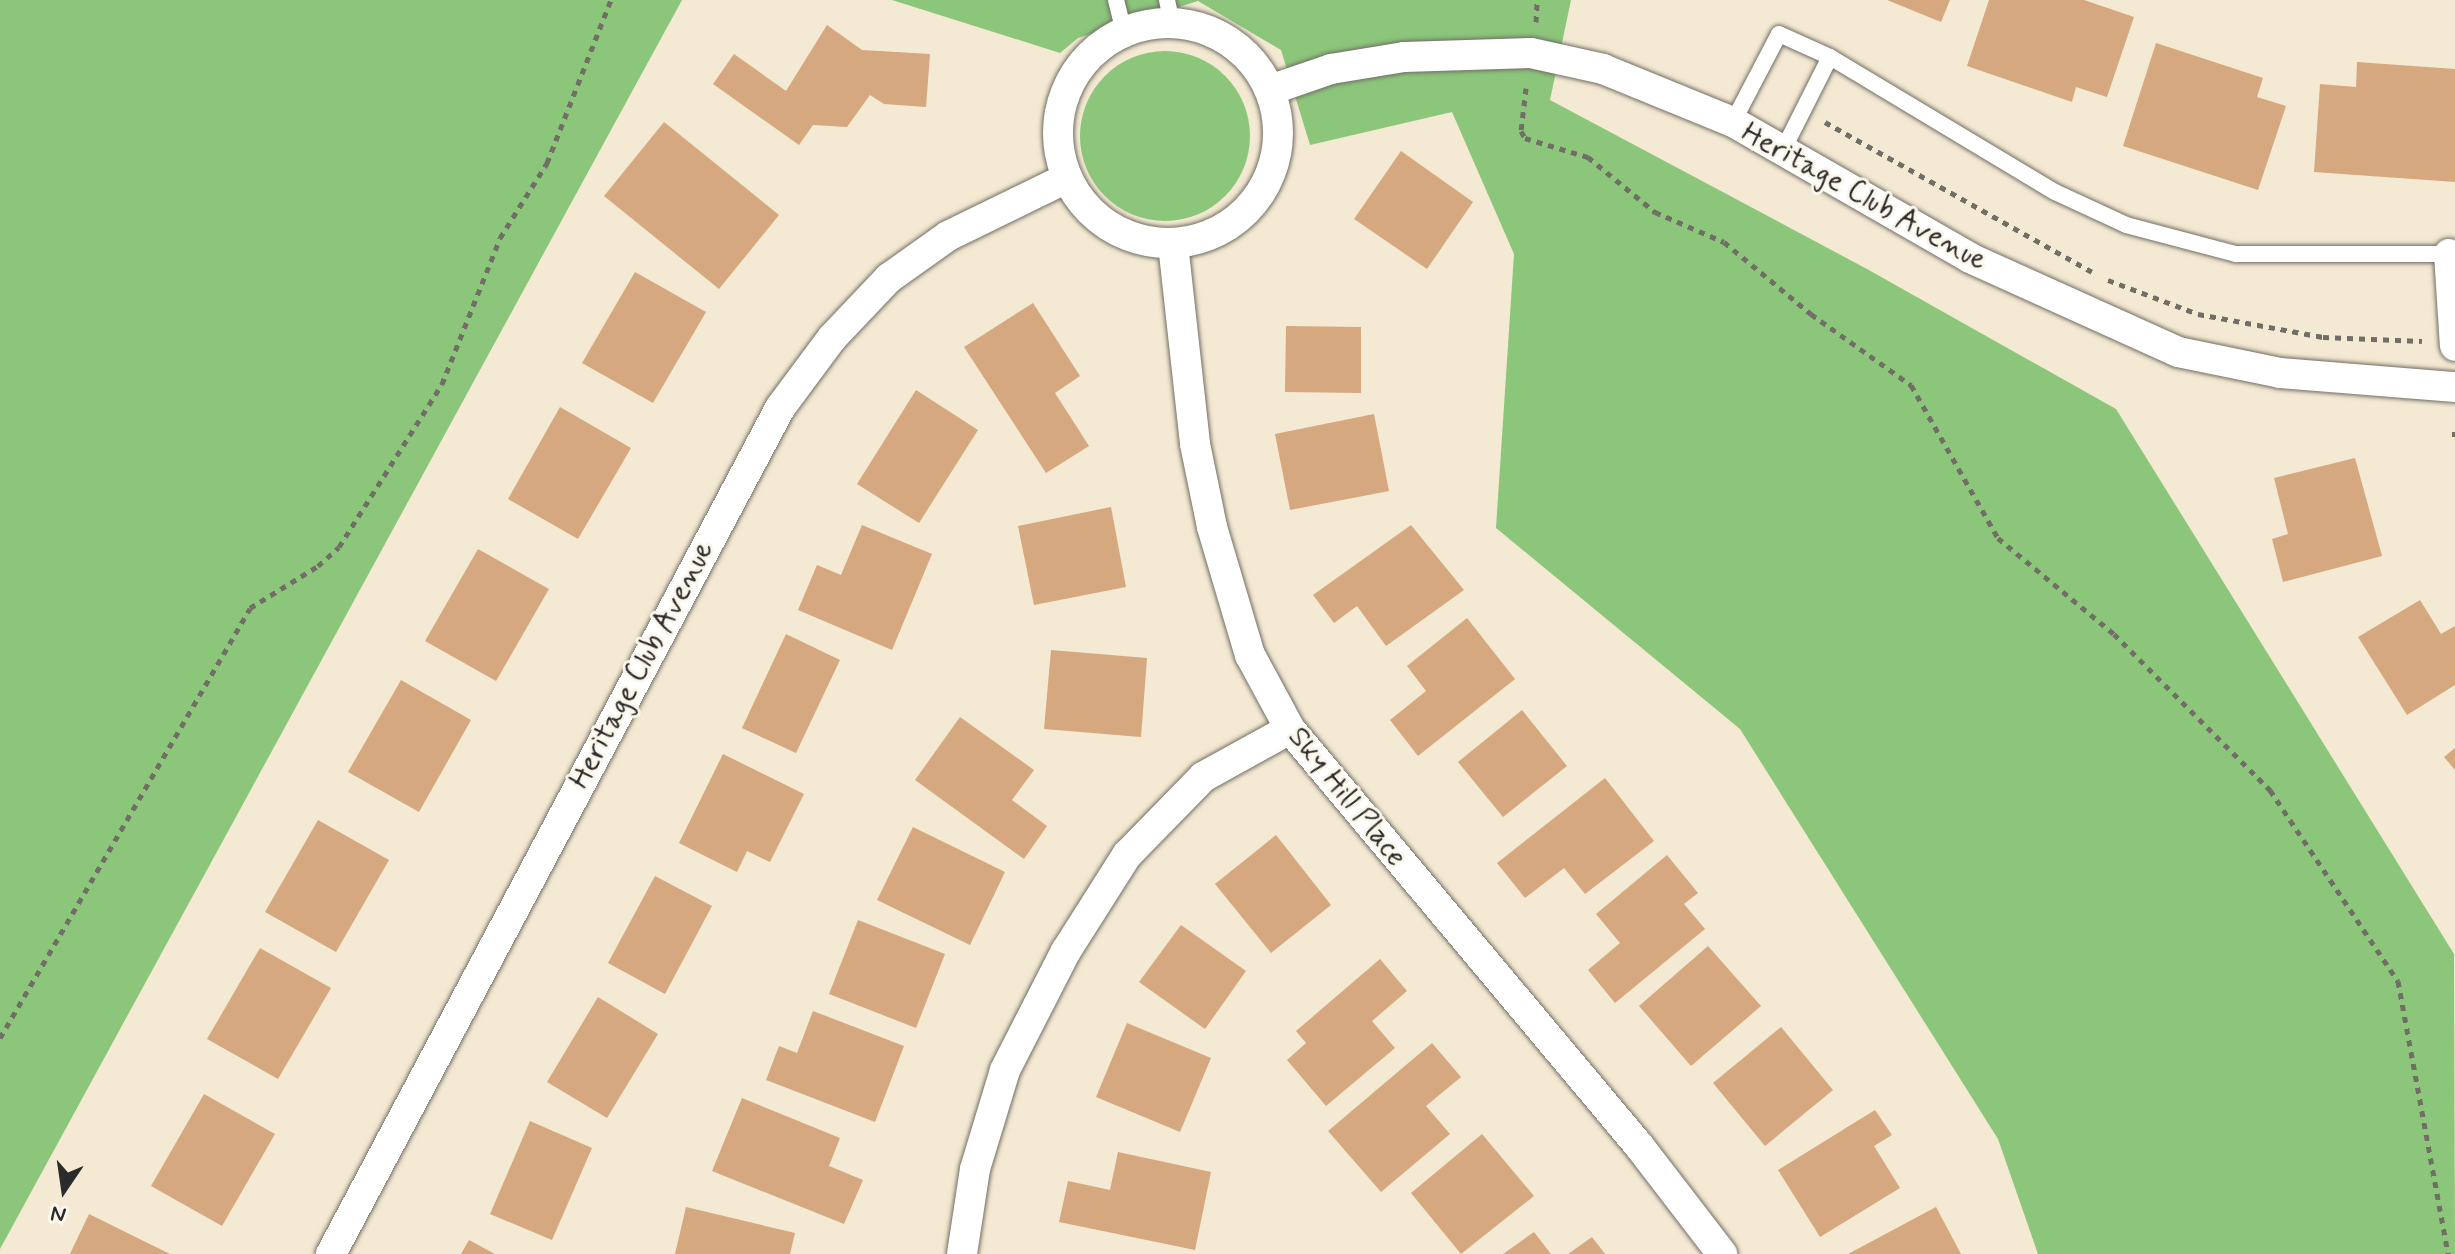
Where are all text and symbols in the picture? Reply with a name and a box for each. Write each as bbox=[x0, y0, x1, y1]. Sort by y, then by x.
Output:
street label: Heritage Club Avenue bbox=[1732, 113, 1996, 281]
street label: Heritage Club Avenue bbox=[560, 532, 724, 798]
street label: Sky Hill Place bbox=[1280, 720, 1414, 874]
north arrow bbox=[24, 1150, 104, 1230]
text: N bbox=[48, 1198, 69, 1229]

